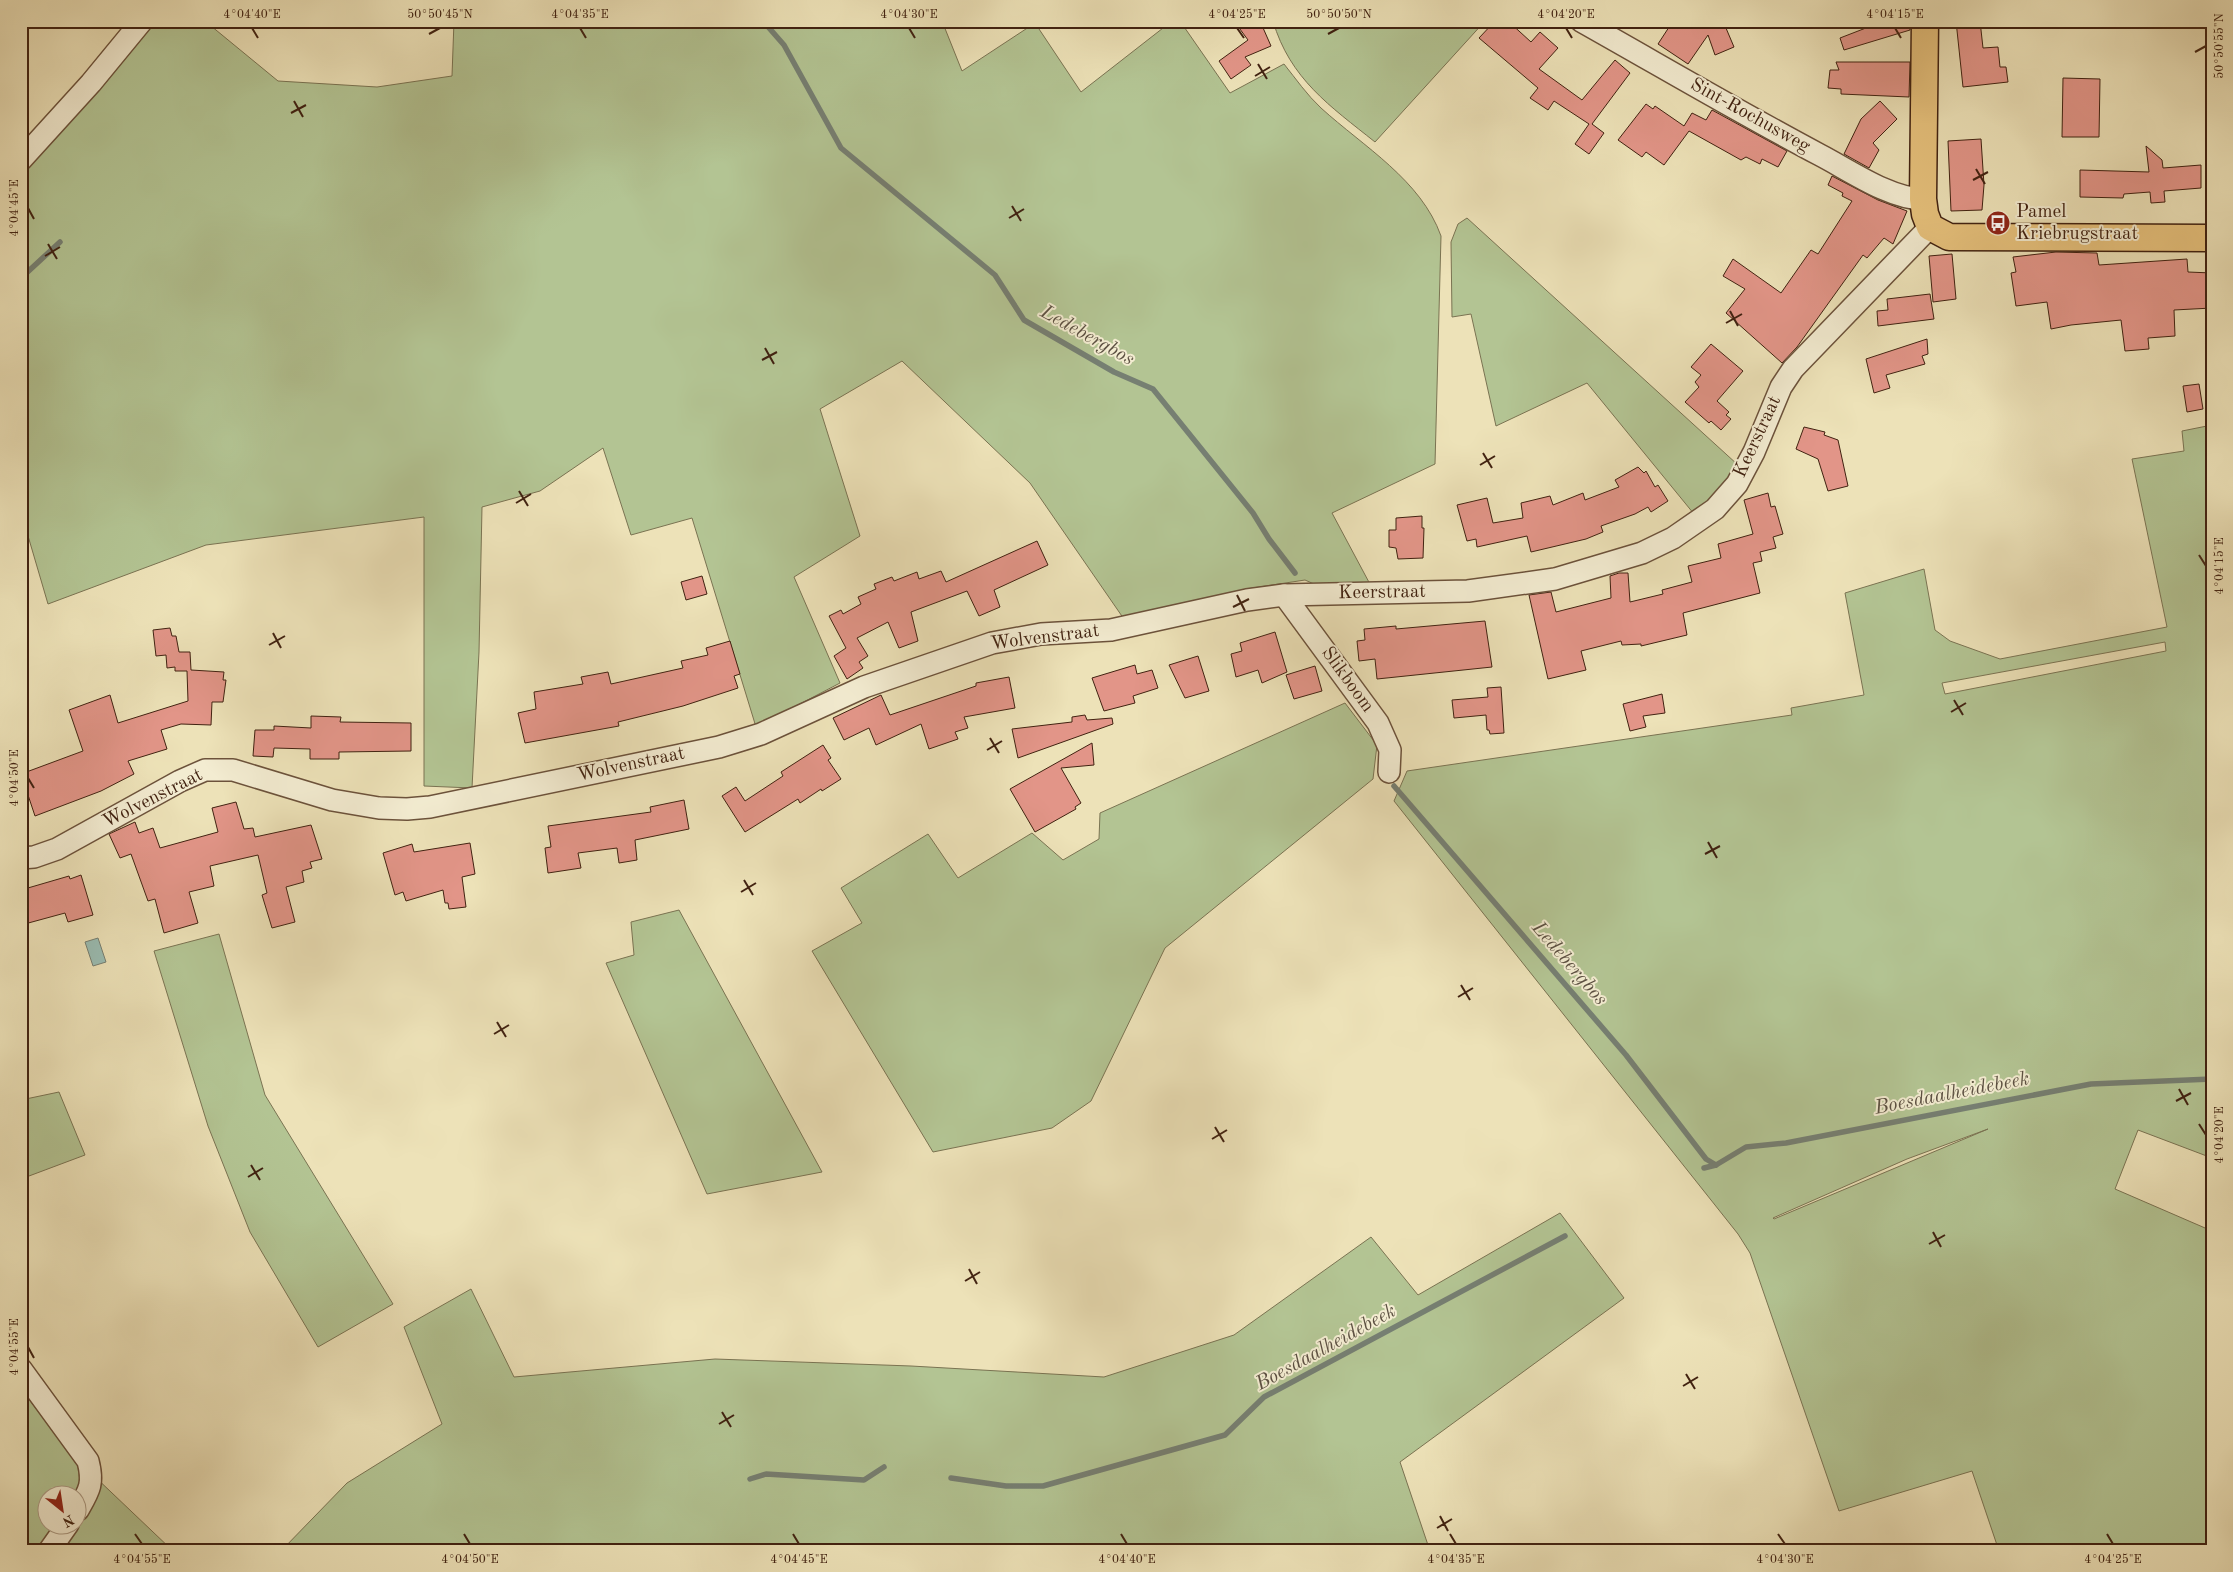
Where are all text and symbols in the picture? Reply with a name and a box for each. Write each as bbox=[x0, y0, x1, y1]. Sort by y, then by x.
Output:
text: 50°50'45"N bbox=[407, 8, 473, 21]
text: 4°04'35"E bbox=[551, 8, 609, 21]
text: 4°04'25"E bbox=[1208, 8, 1266, 21]
text: 50°50'50"N bbox=[1306, 8, 1372, 21]
text: 4°04'15"E bbox=[1866, 8, 1924, 21]
text: 4°04'40"E bbox=[223, 9, 281, 21]
text: 4°04'30"E bbox=[880, 9, 938, 21]
text: 4°04'20"E bbox=[1537, 9, 1595, 21]
text: 50°50'55"N bbox=[2213, 13, 2226, 79]
street label: Sint-Rochusweg bbox=[1687, 75, 1814, 157]
text: 4°04'45"E bbox=[8, 179, 21, 237]
place label: Pamel Kriebrugstraat bbox=[2016, 203, 2138, 244]
bus stop icon: Pamel Kriebrugstraat bbox=[1985, 210, 2011, 236]
water label: Ledebergbos bbox=[1036, 302, 1137, 370]
street label: Keerstraat bbox=[1731, 393, 1785, 481]
text: 4°04'15"E bbox=[2213, 537, 2226, 595]
street label: Keerstraat bbox=[1338, 583, 1426, 603]
street label: Wolvenstraat bbox=[990, 622, 1100, 654]
street label: Slikboom bbox=[1317, 644, 1377, 716]
street label: Wolvenstraat bbox=[576, 744, 686, 786]
text: 4°04'50"E bbox=[8, 749, 21, 807]
street label: Wolvenstraat bbox=[100, 766, 206, 832]
water label: Ledebergbos bbox=[1527, 917, 1611, 1010]
water label: Boesdaalheidebeek bbox=[1872, 1069, 2031, 1119]
text: 4°04'20"E bbox=[2214, 1106, 2226, 1164]
water label: Boesdaalheidebeek bbox=[1252, 1301, 1400, 1395]
text: 4°04'55"E bbox=[8, 1318, 21, 1376]
north arrow bbox=[38, 1484, 88, 1534]
text: N bbox=[60, 1512, 76, 1529]
text: 4°04'55"E bbox=[113, 1553, 171, 1566]
text: 4°04'50"E bbox=[441, 1553, 499, 1566]
text: 4°04'45"E bbox=[770, 1553, 828, 1566]
text: 4°04'35"E bbox=[1427, 1553, 1485, 1566]
text: 4°04'25"E bbox=[2084, 1553, 2142, 1566]
text: 4°04'40"E bbox=[1098, 1554, 1156, 1566]
text: 4°04'30"E bbox=[1756, 1554, 1814, 1566]

